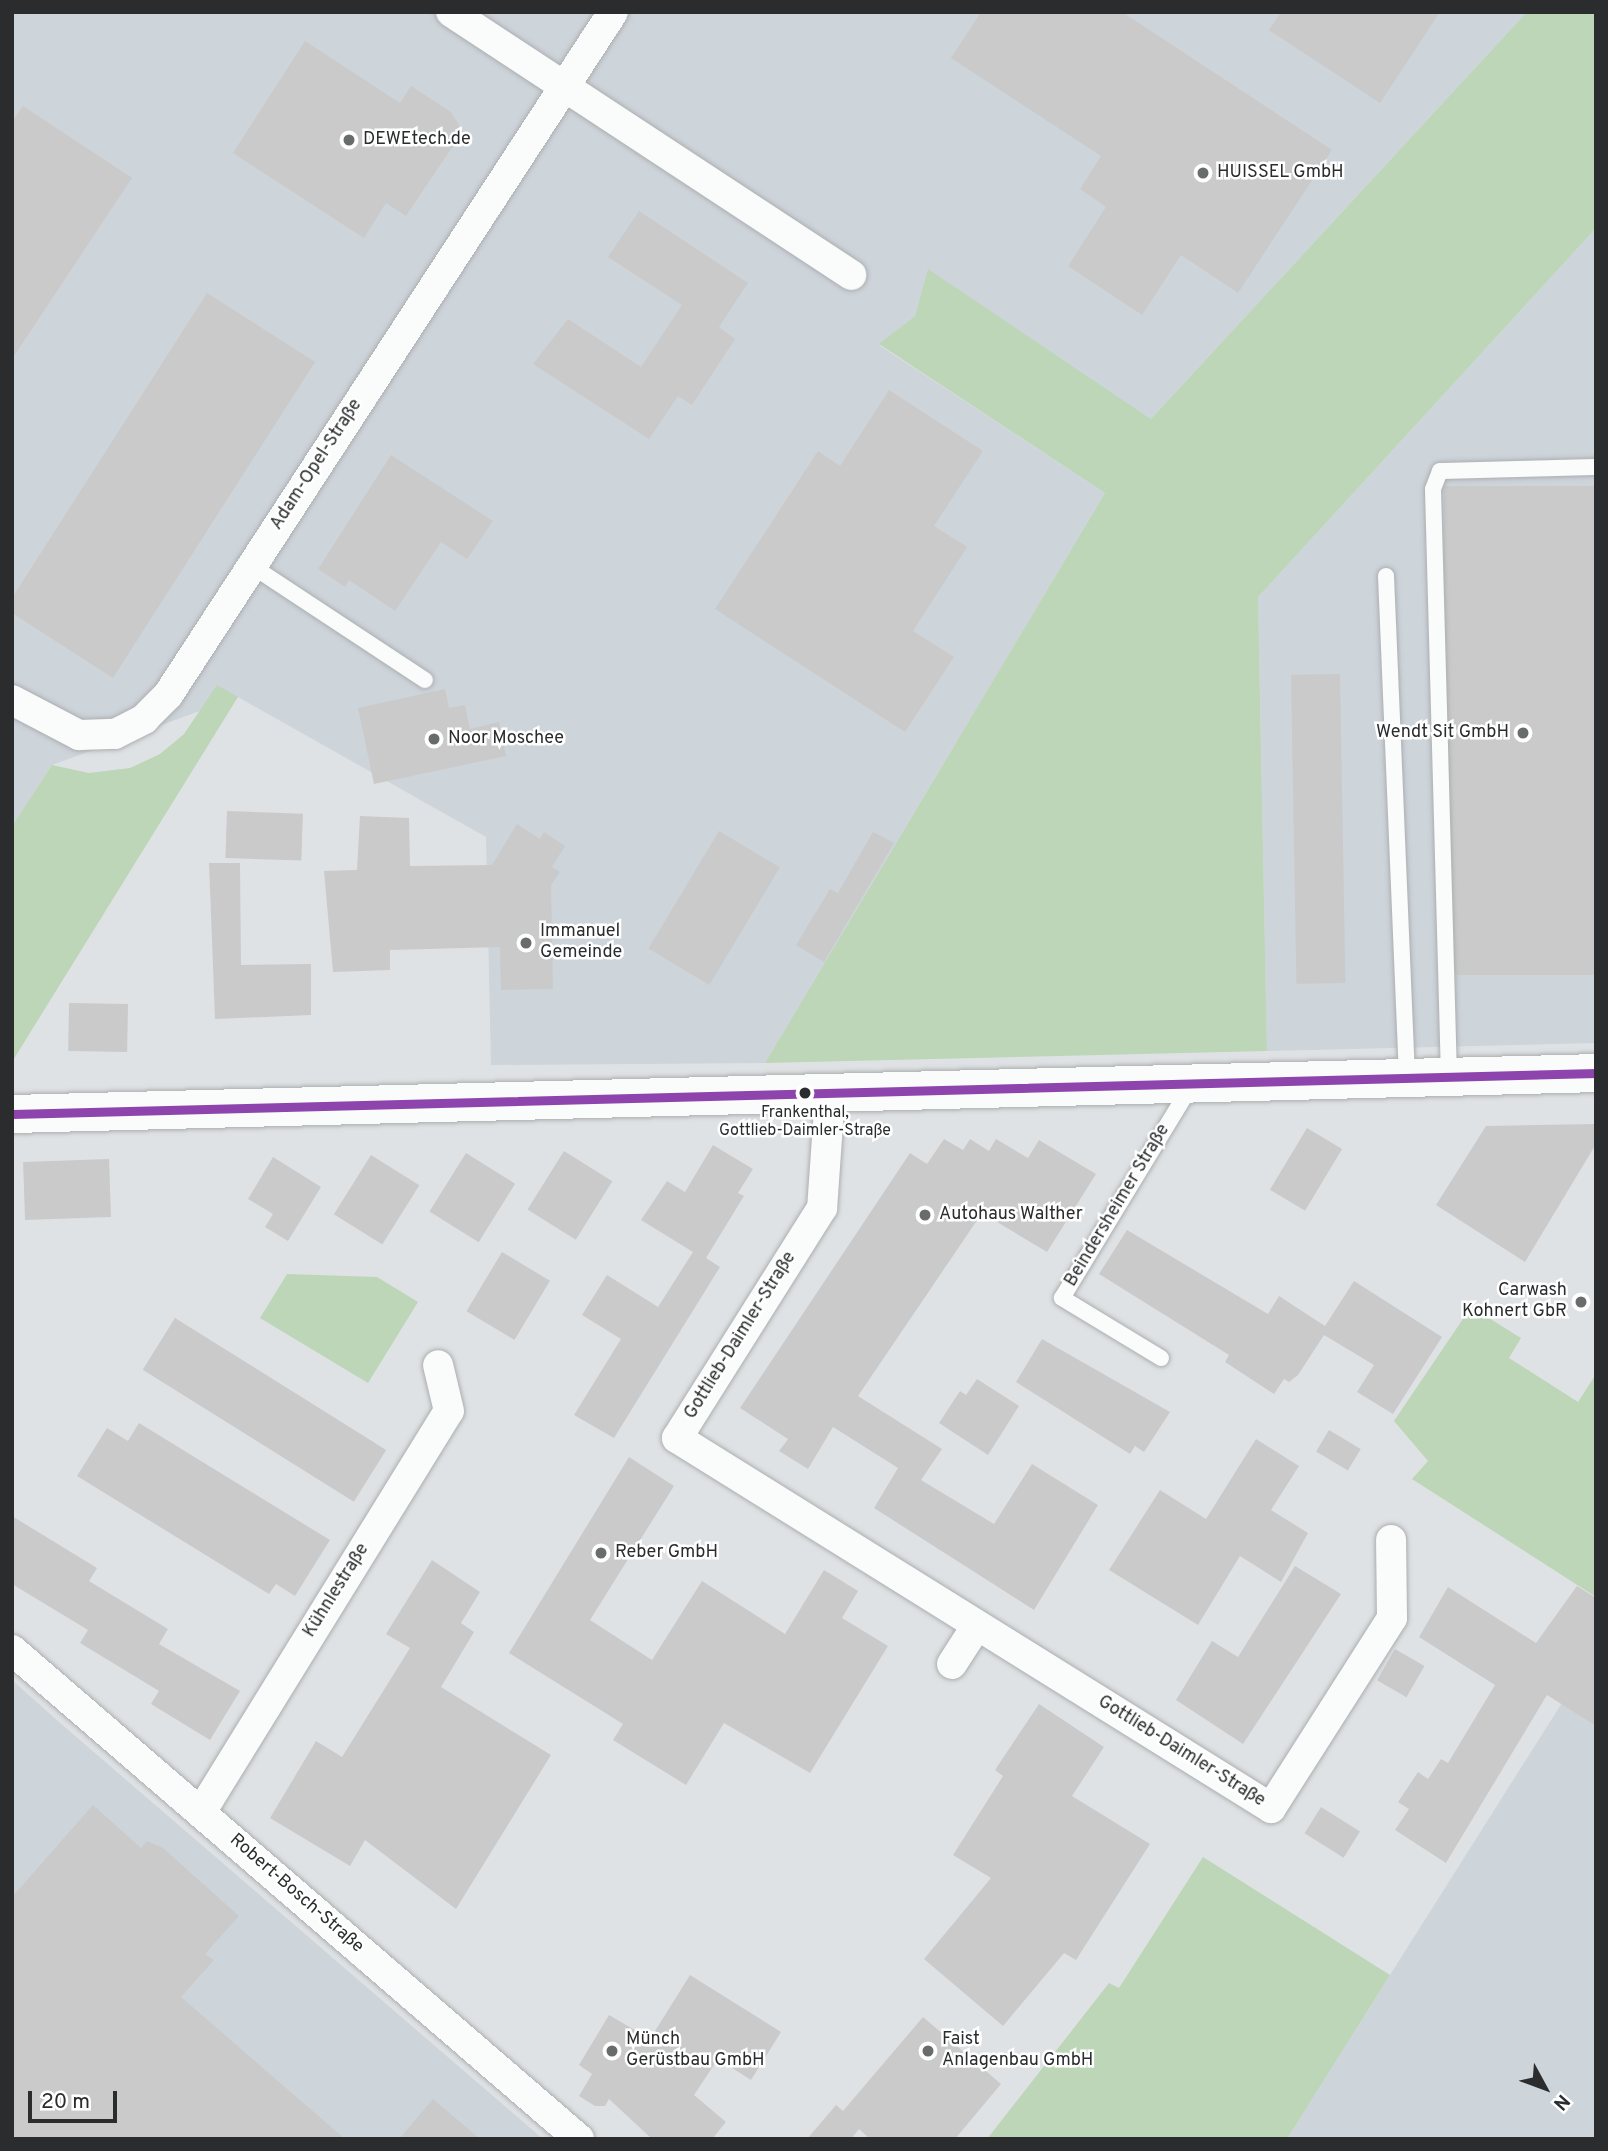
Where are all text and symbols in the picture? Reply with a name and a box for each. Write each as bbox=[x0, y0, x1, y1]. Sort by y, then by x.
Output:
place label: DEWEtech.de bbox=[363, 129, 471, 151]
marker: DEWEtech.de bbox=[341, 132, 357, 148]
place label: HUISSEL GmbH bbox=[1217, 162, 1344, 184]
marker: HUISSEL GmbH bbox=[1195, 165, 1211, 181]
street label: Adam-Opel-Straße bbox=[267, 395, 367, 535]
place label: Wendt Sit GmbH bbox=[1376, 722, 1509, 744]
marker: Wendt Sit GmbH bbox=[1515, 725, 1531, 741]
place label: Noor Moschee bbox=[448, 728, 564, 750]
marker: Noor Moschee bbox=[426, 731, 442, 747]
place label: Immanuel Gemeinde bbox=[540, 922, 622, 964]
marker: Immanuel Gemeinde bbox=[518, 935, 534, 951]
marker: Frankenthal, Gottlieb-Daimler-Straße bbox=[798, 1086, 812, 1100]
place label: Frankenthal, Gottlieb-Daimler-Straße bbox=[719, 1103, 891, 1141]
street label: Beindersheimer Straße bbox=[1061, 1121, 1175, 1291]
place label: Autohaus Walther bbox=[939, 1204, 1083, 1226]
marker: Autohaus Walther bbox=[917, 1207, 933, 1223]
street label: Gottlieb-Daimler-Straße bbox=[681, 1248, 801, 1424]
place label: Carwash Kohnert GbR bbox=[1462, 1281, 1567, 1324]
marker: Carwash Kohnert GbR bbox=[1573, 1294, 1589, 1310]
street label: Kühnlestraße bbox=[300, 1540, 374, 1642]
place label: Reber GmbH bbox=[615, 1542, 718, 1564]
marker: Reber GmbH bbox=[593, 1545, 609, 1561]
street label: Gottlieb-Daimler-Straße bbox=[1093, 1692, 1269, 1812]
street label: Robert-Bosch-Straße bbox=[225, 1830, 367, 1958]
place label: Münch Gerüstbau GmbH bbox=[626, 2030, 765, 2072]
place label: Faist Anlagenbau GmbH bbox=[942, 2030, 1093, 2072]
marker: Münch Gerüstbau GmbH bbox=[604, 2043, 620, 2059]
marker: Faist Anlagenbau GmbH bbox=[920, 2043, 936, 2059]
north arrow bbox=[1510, 2053, 1580, 2123]
scale bar bbox=[32, 2078, 121, 2122]
text: 20 m bbox=[41, 2089, 90, 2116]
text: N bbox=[1547, 2089, 1574, 2115]

